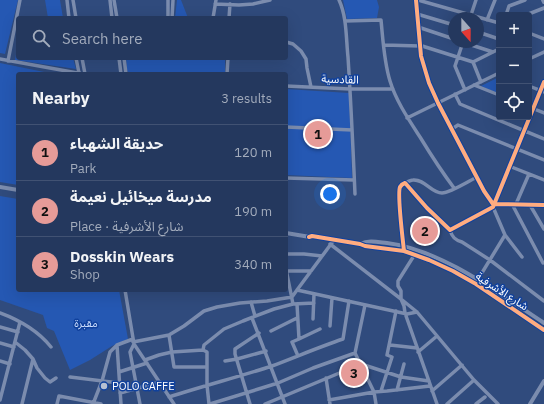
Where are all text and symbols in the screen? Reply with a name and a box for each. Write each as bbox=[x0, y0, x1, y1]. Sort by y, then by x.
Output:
north arrow bbox=[448, 12, 484, 48]
map controls bbox=[496, 12, 532, 120]
button: + bbox=[496, 12, 532, 48]
search box bbox=[16, 16, 288, 60]
icon: search bbox=[30, 27, 52, 49]
text: Search here bbox=[62, 29, 142, 48]
button: − bbox=[496, 48, 532, 84]
street label: القادسية bbox=[321, 71, 359, 87]
button: locate bbox=[496, 84, 532, 120]
text: Nearby bbox=[32, 87, 90, 109]
text: 3 results bbox=[221, 90, 272, 107]
pin: 1 bbox=[305, 119, 331, 149]
text: حديقة الشهباء bbox=[70, 134, 163, 153]
text: 1 bbox=[41, 144, 49, 161]
text: 120 m bbox=[234, 144, 272, 161]
text: Park bbox=[70, 160, 96, 177]
your location bbox=[320, 184, 340, 204]
text: مدرسة ميخائيل نعيمة bbox=[70, 187, 212, 206]
text: 2 bbox=[41, 203, 49, 220]
text: 190 m bbox=[234, 203, 272, 220]
pin: 2 bbox=[412, 216, 438, 246]
text: Place · شارع الأشرفية bbox=[70, 218, 183, 235]
text: Dosskin Wears bbox=[70, 247, 174, 266]
text: 3 bbox=[41, 256, 49, 273]
text: 340 m bbox=[234, 256, 272, 273]
text: Shop bbox=[70, 266, 100, 283]
street label: شارع الأشرفية bbox=[472, 269, 531, 314]
park label: مقبرة bbox=[74, 316, 98, 330]
pin: 3 bbox=[341, 358, 367, 388]
place label: POLO CAFFE bbox=[112, 379, 175, 393]
marker: POLO CAFFE bbox=[99, 381, 109, 391]

